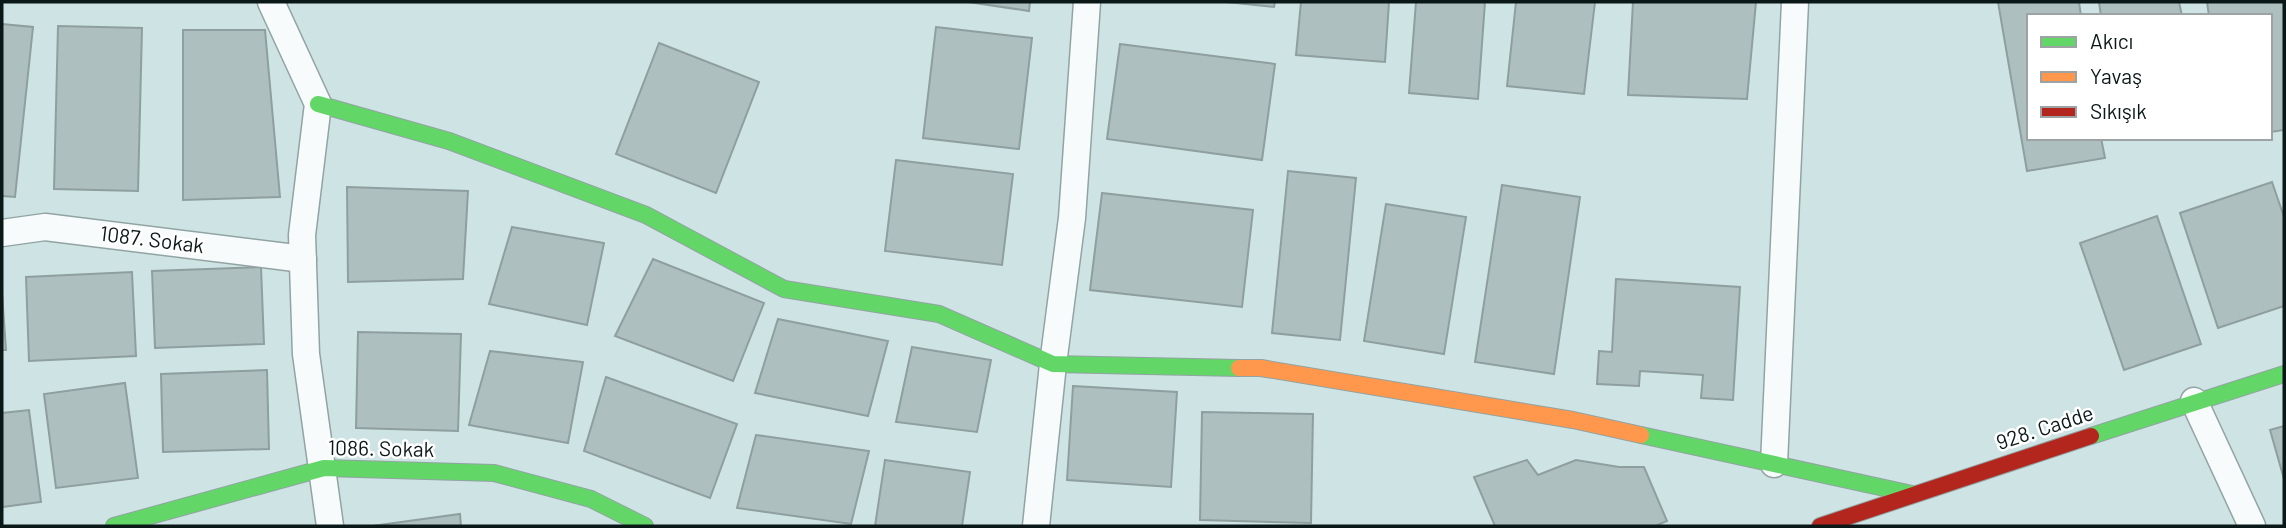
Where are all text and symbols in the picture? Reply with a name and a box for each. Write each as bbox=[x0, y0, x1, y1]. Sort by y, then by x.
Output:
legend bbox=[2027, 14, 2272, 140]
text: Akıcı bbox=[2090, 28, 2133, 53]
text: Yavaş bbox=[2090, 63, 2142, 88]
text: Sıkışık bbox=[2090, 98, 2147, 123]
street label: 1087. Sokak bbox=[99, 220, 206, 257]
street label: 928. Cadde bbox=[1993, 399, 2096, 454]
street label: 1086. Sokak bbox=[328, 434, 434, 461]

